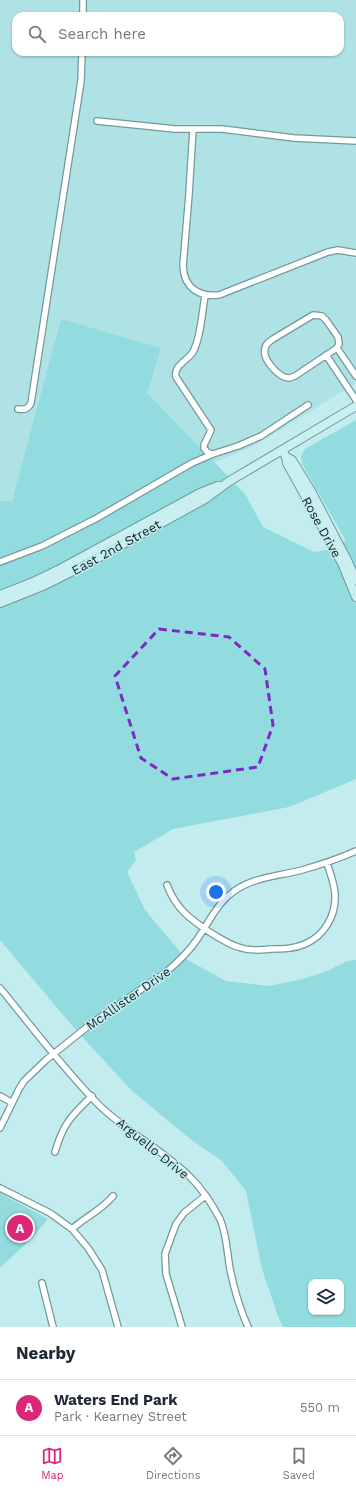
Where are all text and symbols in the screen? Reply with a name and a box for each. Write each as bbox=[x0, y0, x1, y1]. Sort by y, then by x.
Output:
search box bbox=[12, 12, 344, 56]
icon: search bbox=[26, 23, 48, 45]
text: Search here bbox=[58, 25, 146, 43]
street label: Rose Drive bbox=[299, 494, 344, 560]
street label: East 2nd Street bbox=[69, 516, 164, 578]
your location bbox=[206, 882, 226, 902]
street label: McAllister Drive bbox=[83, 964, 173, 1033]
street label: Arguello Drive bbox=[114, 1115, 192, 1182]
pin: A bbox=[7, 1213, 33, 1243]
map controls bbox=[308, 1279, 344, 1315]
button: layers bbox=[308, 1279, 344, 1315]
text: Nearby bbox=[16, 1343, 75, 1363]
text: Waters End Park bbox=[54, 1391, 178, 1409]
text: A bbox=[25, 1400, 33, 1415]
text: 550 m bbox=[300, 1400, 340, 1415]
text: Park · Kearney Street bbox=[54, 1409, 187, 1424]
tab: Map bbox=[41, 1445, 64, 1482]
tab: Directions bbox=[146, 1445, 200, 1482]
tab: Saved bbox=[283, 1445, 315, 1482]

